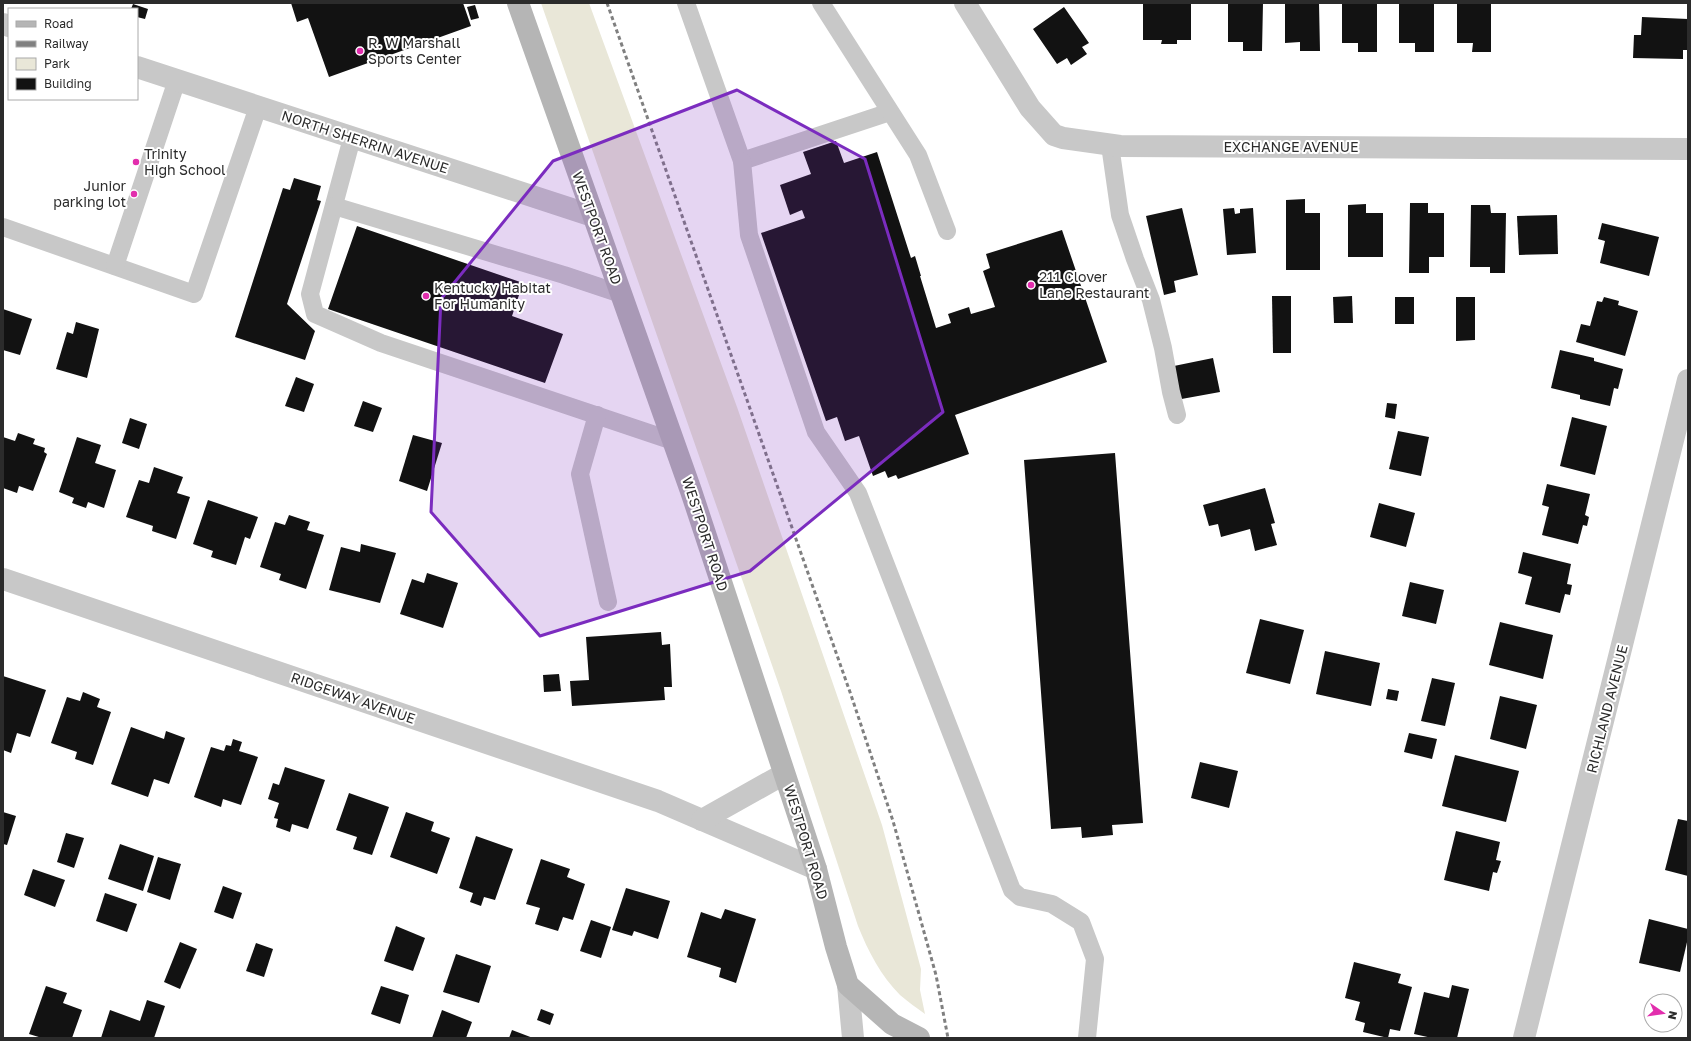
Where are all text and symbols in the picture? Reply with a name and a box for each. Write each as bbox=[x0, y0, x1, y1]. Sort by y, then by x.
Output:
legend bbox=[8, 8, 138, 100]
text: Road bbox=[44, 16, 73, 31]
place label: R. W Marshall Sports Center bbox=[368, 34, 462, 67]
text: Railway bbox=[44, 36, 89, 51]
marker: R. W Marshall Sports Center bbox=[355, 46, 365, 56]
text: Park bbox=[44, 56, 70, 71]
text: Building bbox=[44, 76, 92, 91]
street label: NORTH SHERRIN AVENUE bbox=[280, 107, 451, 177]
street label: EXCHANGE AVENUE bbox=[1223, 138, 1359, 155]
place label: Trinity High School bbox=[144, 145, 226, 178]
marker: Trinity High School bbox=[131, 157, 141, 167]
street label: WESTPORT ROAD bbox=[569, 169, 626, 287]
place label: Junior parking lot bbox=[53, 177, 127, 210]
marker: Junior parking lot bbox=[129, 189, 139, 199]
place label: 211 Clover Lane Restaurant bbox=[1039, 268, 1149, 301]
place label: Kentucky Habitat For Humanity bbox=[434, 279, 551, 312]
marker: 211 Clover Lane Restaurant bbox=[1026, 280, 1036, 290]
marker: Kentucky Habitat For Humanity bbox=[421, 291, 431, 301]
street label: WESTPORT ROAD bbox=[679, 474, 732, 593]
street label: RICHLAND AVENUE bbox=[1582, 643, 1631, 775]
street label: RIDGEWAY AVENUE bbox=[289, 668, 418, 727]
street label: WESTPORT ROAD bbox=[781, 782, 832, 901]
north arrow bbox=[1643, 993, 1683, 1033]
text: N bbox=[1666, 1010, 1681, 1021]

